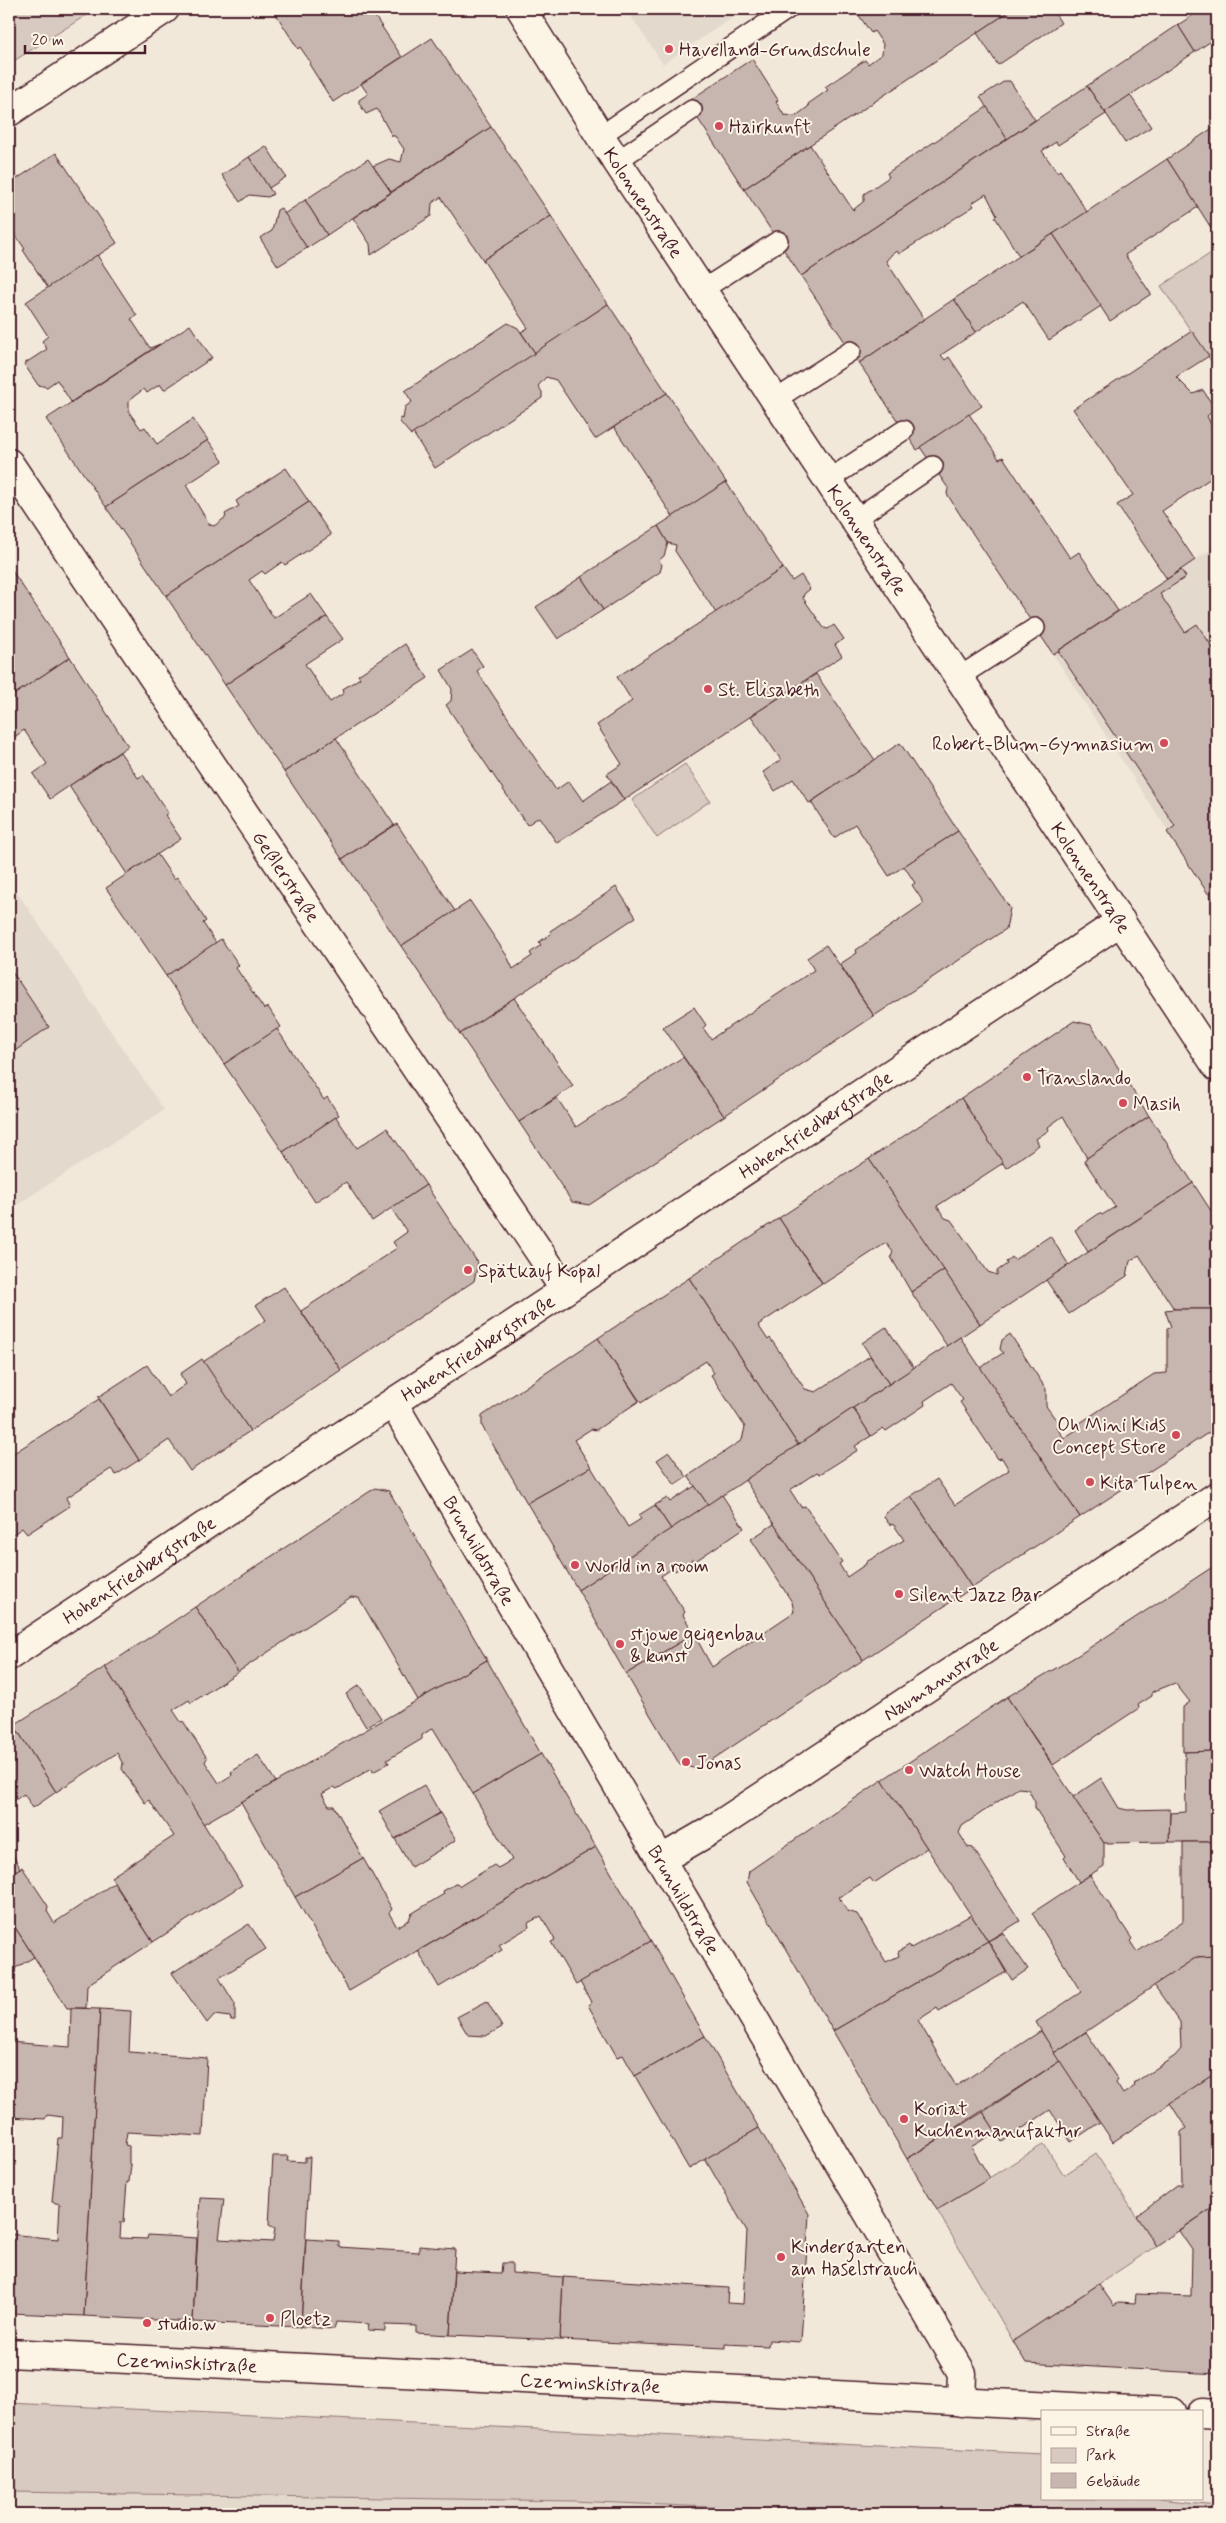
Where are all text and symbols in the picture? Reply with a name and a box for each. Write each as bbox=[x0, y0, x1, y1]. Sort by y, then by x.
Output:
scale bar bbox=[25, 22, 145, 54]
text: 20 m bbox=[32, 31, 64, 51]
place label: Havelland-Grundschule bbox=[679, 38, 871, 63]
marker: Havelland-Grundschule bbox=[663, 43, 675, 55]
place label: Hairkunft bbox=[729, 115, 811, 140]
marker: Hairkunft bbox=[713, 120, 725, 132]
street label: Kolonnenstraße bbox=[597, 143, 688, 263]
street label: Kolonnenstraße bbox=[821, 480, 912, 601]
place label: St. Elisabeth bbox=[718, 678, 819, 703]
marker: St. Elisabeth bbox=[702, 683, 714, 695]
place label: Robert-Blum-Gymnasium bbox=[932, 732, 1154, 757]
marker: Robert-Blum-Gymnasium bbox=[1158, 737, 1170, 749]
street label: Kolonnenstraße bbox=[1044, 818, 1136, 939]
street label: Geßlerstraße bbox=[246, 827, 325, 928]
street label: Hohenfriedbergstraße bbox=[735, 1065, 898, 1185]
place label: Translando bbox=[1037, 1066, 1131, 1091]
marker: Translando bbox=[1021, 1071, 1033, 1083]
place label: Masih bbox=[1133, 1092, 1181, 1117]
marker: Masih bbox=[1117, 1097, 1129, 1109]
place label: Spätkauf Kopal bbox=[478, 1259, 600, 1284]
marker: Spätkauf Kopal bbox=[462, 1264, 474, 1276]
street label: Hohenfriedbergstraße bbox=[396, 1289, 560, 1408]
place label: Oh Mini Kids Concept Store bbox=[1052, 1413, 1166, 1460]
marker: Oh Mini Kids Concept Store bbox=[1170, 1429, 1182, 1441]
place label: Kita Tulpen bbox=[1100, 1471, 1197, 1496]
marker: Kita Tulpen bbox=[1084, 1476, 1096, 1488]
street label: Brunhildstraße bbox=[436, 1492, 520, 1611]
street label: Hohenfriedbergstraße bbox=[58, 1511, 221, 1631]
place label: World in a room bbox=[585, 1554, 709, 1579]
marker: World in a room bbox=[569, 1559, 581, 1571]
place label: Silent Jazz Bar bbox=[909, 1583, 1042, 1608]
marker: Silent Jazz Bar bbox=[893, 1588, 905, 1600]
place label: stjowe geigenbau & kunst bbox=[630, 1622, 765, 1669]
street label: Naumannstraße bbox=[879, 1633, 1004, 1727]
marker: stjowe geigenbau & kunst bbox=[614, 1638, 626, 1650]
place label: Jonas bbox=[696, 1751, 741, 1776]
marker: Jonas bbox=[680, 1756, 692, 1768]
place label: Watch House bbox=[919, 1759, 1021, 1784]
marker: Watch House bbox=[903, 1764, 915, 1776]
street label: Brunhildstraße bbox=[641, 1841, 725, 1960]
place label: Koriat Kuchenmanufaktur bbox=[914, 2097, 1082, 2144]
marker: Koriat Kuchenmanufaktur bbox=[898, 2113, 910, 2125]
place label: Kindergarten am Haselstrauch bbox=[791, 2235, 918, 2282]
marker: Kindergarten am Haselstrauch bbox=[775, 2251, 787, 2263]
place label: Ploetz bbox=[280, 2307, 331, 2332]
place label: studio.w bbox=[157, 2312, 216, 2337]
marker: Ploetz bbox=[264, 2312, 276, 2324]
marker: studio.w bbox=[141, 2317, 153, 2329]
street label: Czeminskistraße bbox=[116, 2347, 258, 2380]
street label: Czeminskistraße bbox=[519, 2368, 661, 2400]
legend bbox=[1041, 2410, 1204, 2500]
text: Straße bbox=[1086, 2422, 1130, 2442]
text: Park bbox=[1086, 2446, 1116, 2466]
text: Gebäude bbox=[1086, 2472, 1140, 2492]

